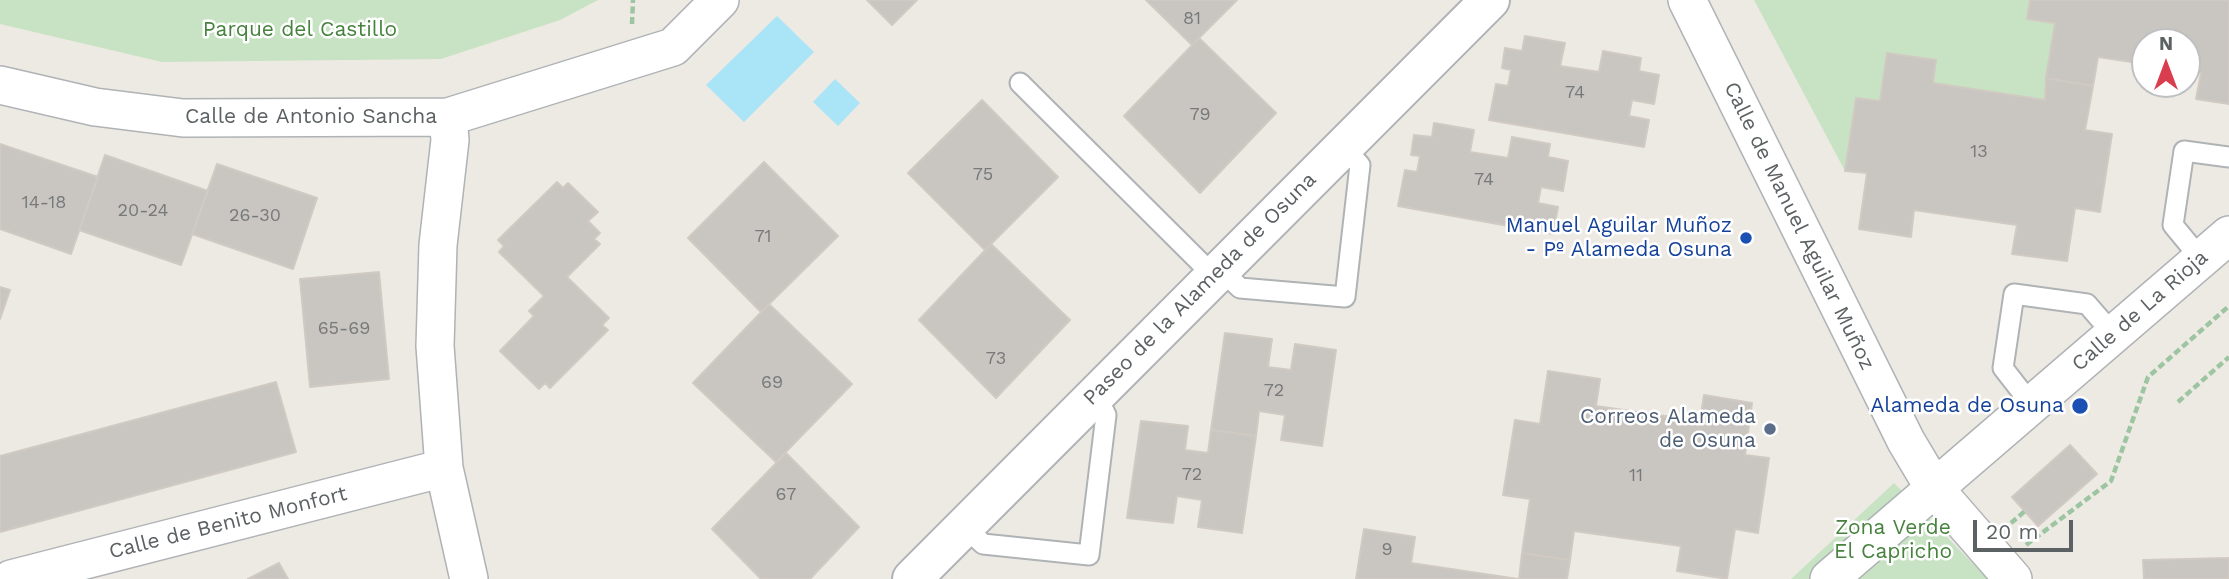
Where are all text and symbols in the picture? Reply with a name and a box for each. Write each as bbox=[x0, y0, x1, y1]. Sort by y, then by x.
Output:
house number: 81 bbox=[1183, 8, 1201, 30]
park label: Parque del Castillo bbox=[203, 17, 397, 43]
north arrow bbox=[2131, 28, 2201, 98]
text: N bbox=[2159, 32, 2173, 55]
street label: Calle de Manuel Aguilar Muñoz bbox=[1718, 78, 1880, 374]
house number: 74 bbox=[1565, 82, 1585, 104]
street label: Calle de Antonio Sancha bbox=[185, 104, 437, 130]
house number: 79 bbox=[1189, 104, 1211, 126]
house number: 13 bbox=[1970, 141, 1988, 163]
house number: 75 bbox=[973, 164, 993, 186]
street label: Paseo de la Alameda de Osuna bbox=[1078, 167, 1322, 411]
house number: 74 bbox=[1474, 169, 1494, 191]
house number: 14-18 bbox=[22, 192, 66, 214]
house number: 20-24 bbox=[117, 200, 169, 222]
house number: 26-30 bbox=[229, 205, 281, 227]
place label: Manuel Aguilar Muñoz - Pº Alameda Osuna bbox=[1506, 213, 1732, 263]
house number: 71 bbox=[754, 226, 772, 248]
marker: Manuel Aguilar Muñoz - Pº Alameda Osuna bbox=[1738, 230, 1754, 246]
street label: Calle de La Rioja bbox=[2067, 245, 2213, 377]
house number: 65-69 bbox=[318, 318, 370, 340]
house number: 73 bbox=[986, 348, 1006, 370]
house number: 69 bbox=[761, 372, 783, 394]
house number: 72 bbox=[1264, 380, 1284, 402]
place label: Alameda de Osuna bbox=[1870, 393, 2064, 419]
marker: Alameda de Osuna bbox=[2070, 396, 2090, 416]
place label: Correos Alameda de Osuna bbox=[1580, 404, 1756, 454]
marker: Correos Alameda de Osuna bbox=[1762, 421, 1778, 437]
house number: 72 bbox=[1182, 464, 1202, 486]
house number: 11 bbox=[1629, 465, 1643, 487]
street label: Calle de Benito Monfort bbox=[106, 481, 350, 565]
house number: 67 bbox=[776, 484, 796, 506]
scale bar bbox=[1977, 505, 2077, 550]
park label: Zona Verde El Capricho bbox=[1834, 515, 1952, 565]
text: 20 m bbox=[1986, 519, 2038, 544]
house number: 9 bbox=[1381, 539, 1393, 561]

